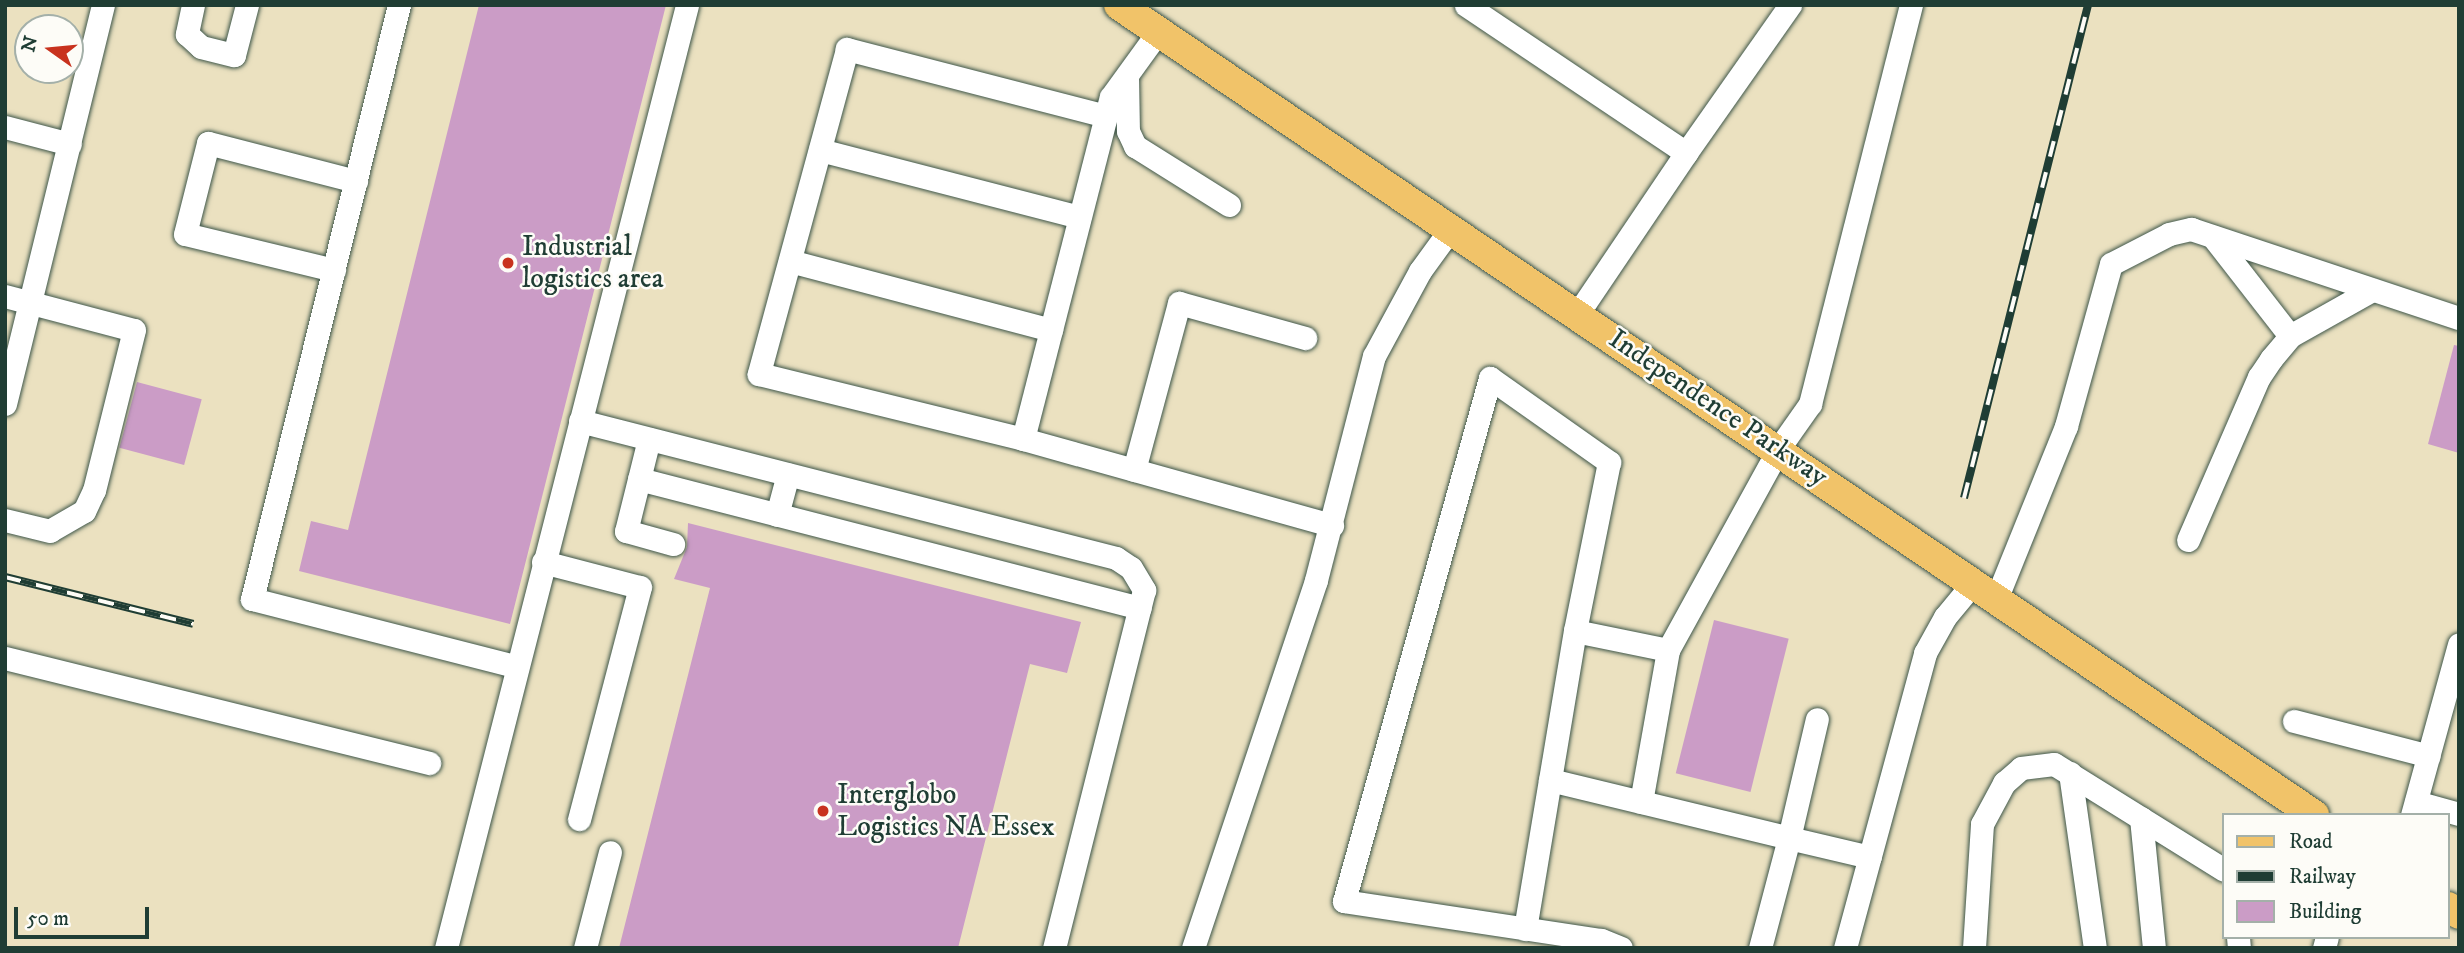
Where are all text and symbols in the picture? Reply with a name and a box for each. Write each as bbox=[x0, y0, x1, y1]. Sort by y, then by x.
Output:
north arrow bbox=[14, 14, 84, 84]
text: N bbox=[17, 33, 43, 54]
place label: Industrial logistics area bbox=[522, 230, 664, 296]
marker: Industrial logistics area bbox=[500, 255, 516, 271]
street label: Independence Parkway bbox=[1602, 322, 1834, 494]
place label: Interglobo Logistics NA Essex bbox=[837, 778, 1055, 844]
marker: Interglobo Logistics NA Essex bbox=[815, 803, 831, 819]
legend bbox=[2222, 813, 2450, 939]
text: Road bbox=[2289, 829, 2333, 855]
text: Railway bbox=[2289, 864, 2356, 890]
scale bar bbox=[18, 894, 152, 938]
text: Building bbox=[2289, 899, 2361, 925]
text: 50 m bbox=[27, 906, 69, 932]

